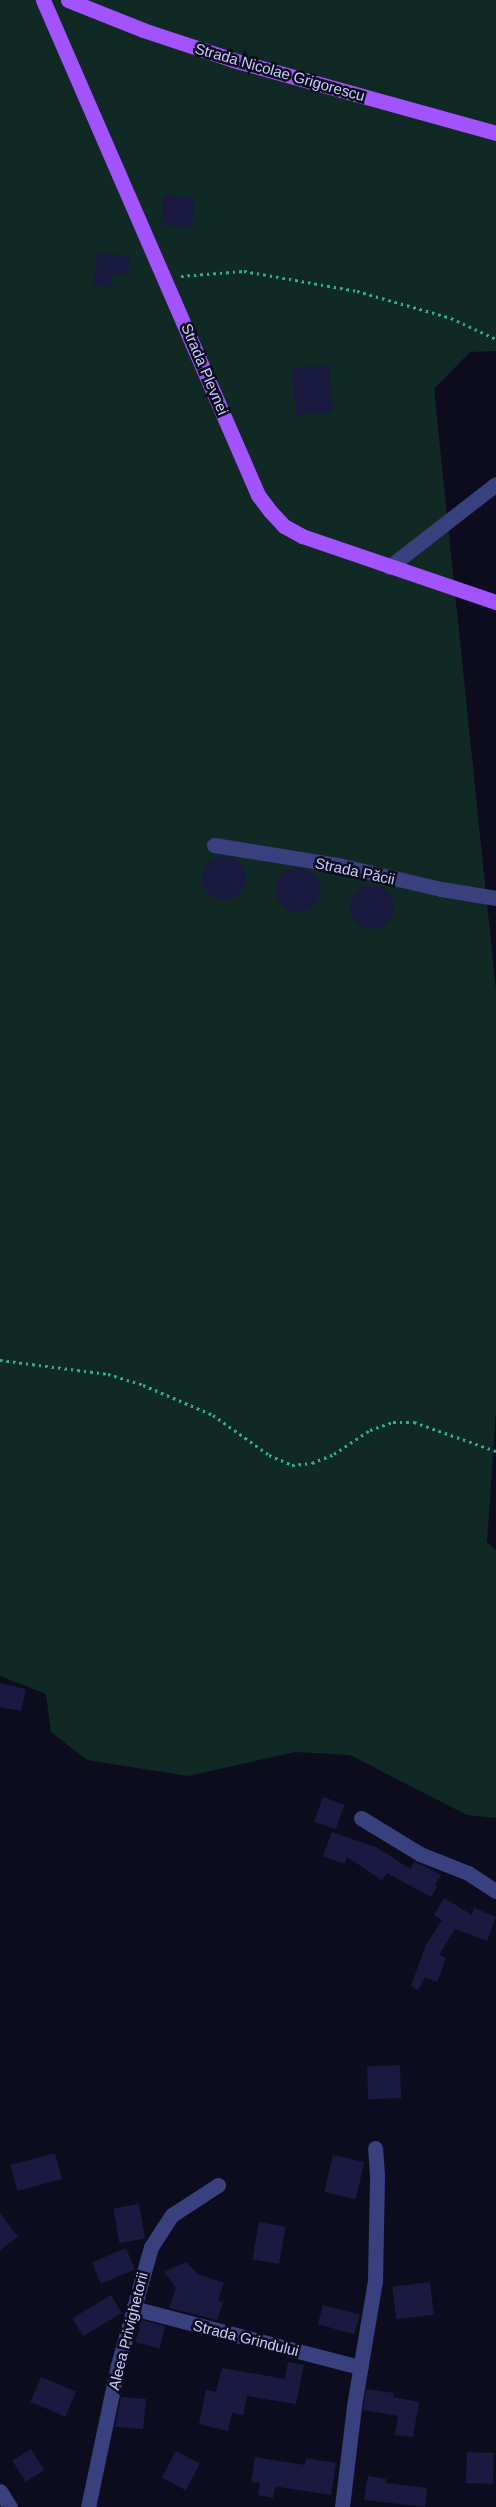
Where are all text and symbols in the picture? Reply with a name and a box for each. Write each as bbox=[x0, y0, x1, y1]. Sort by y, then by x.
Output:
street label: Strada Nicolae Grigorescu bbox=[193, 39, 367, 105]
street label: Strada Plevnei bbox=[178, 321, 232, 417]
street label: Strada Păcii bbox=[314, 854, 396, 888]
street label: Aleea Privighetorii bbox=[105, 2270, 151, 2392]
street label: Strada Grindului bbox=[191, 2316, 301, 2360]

